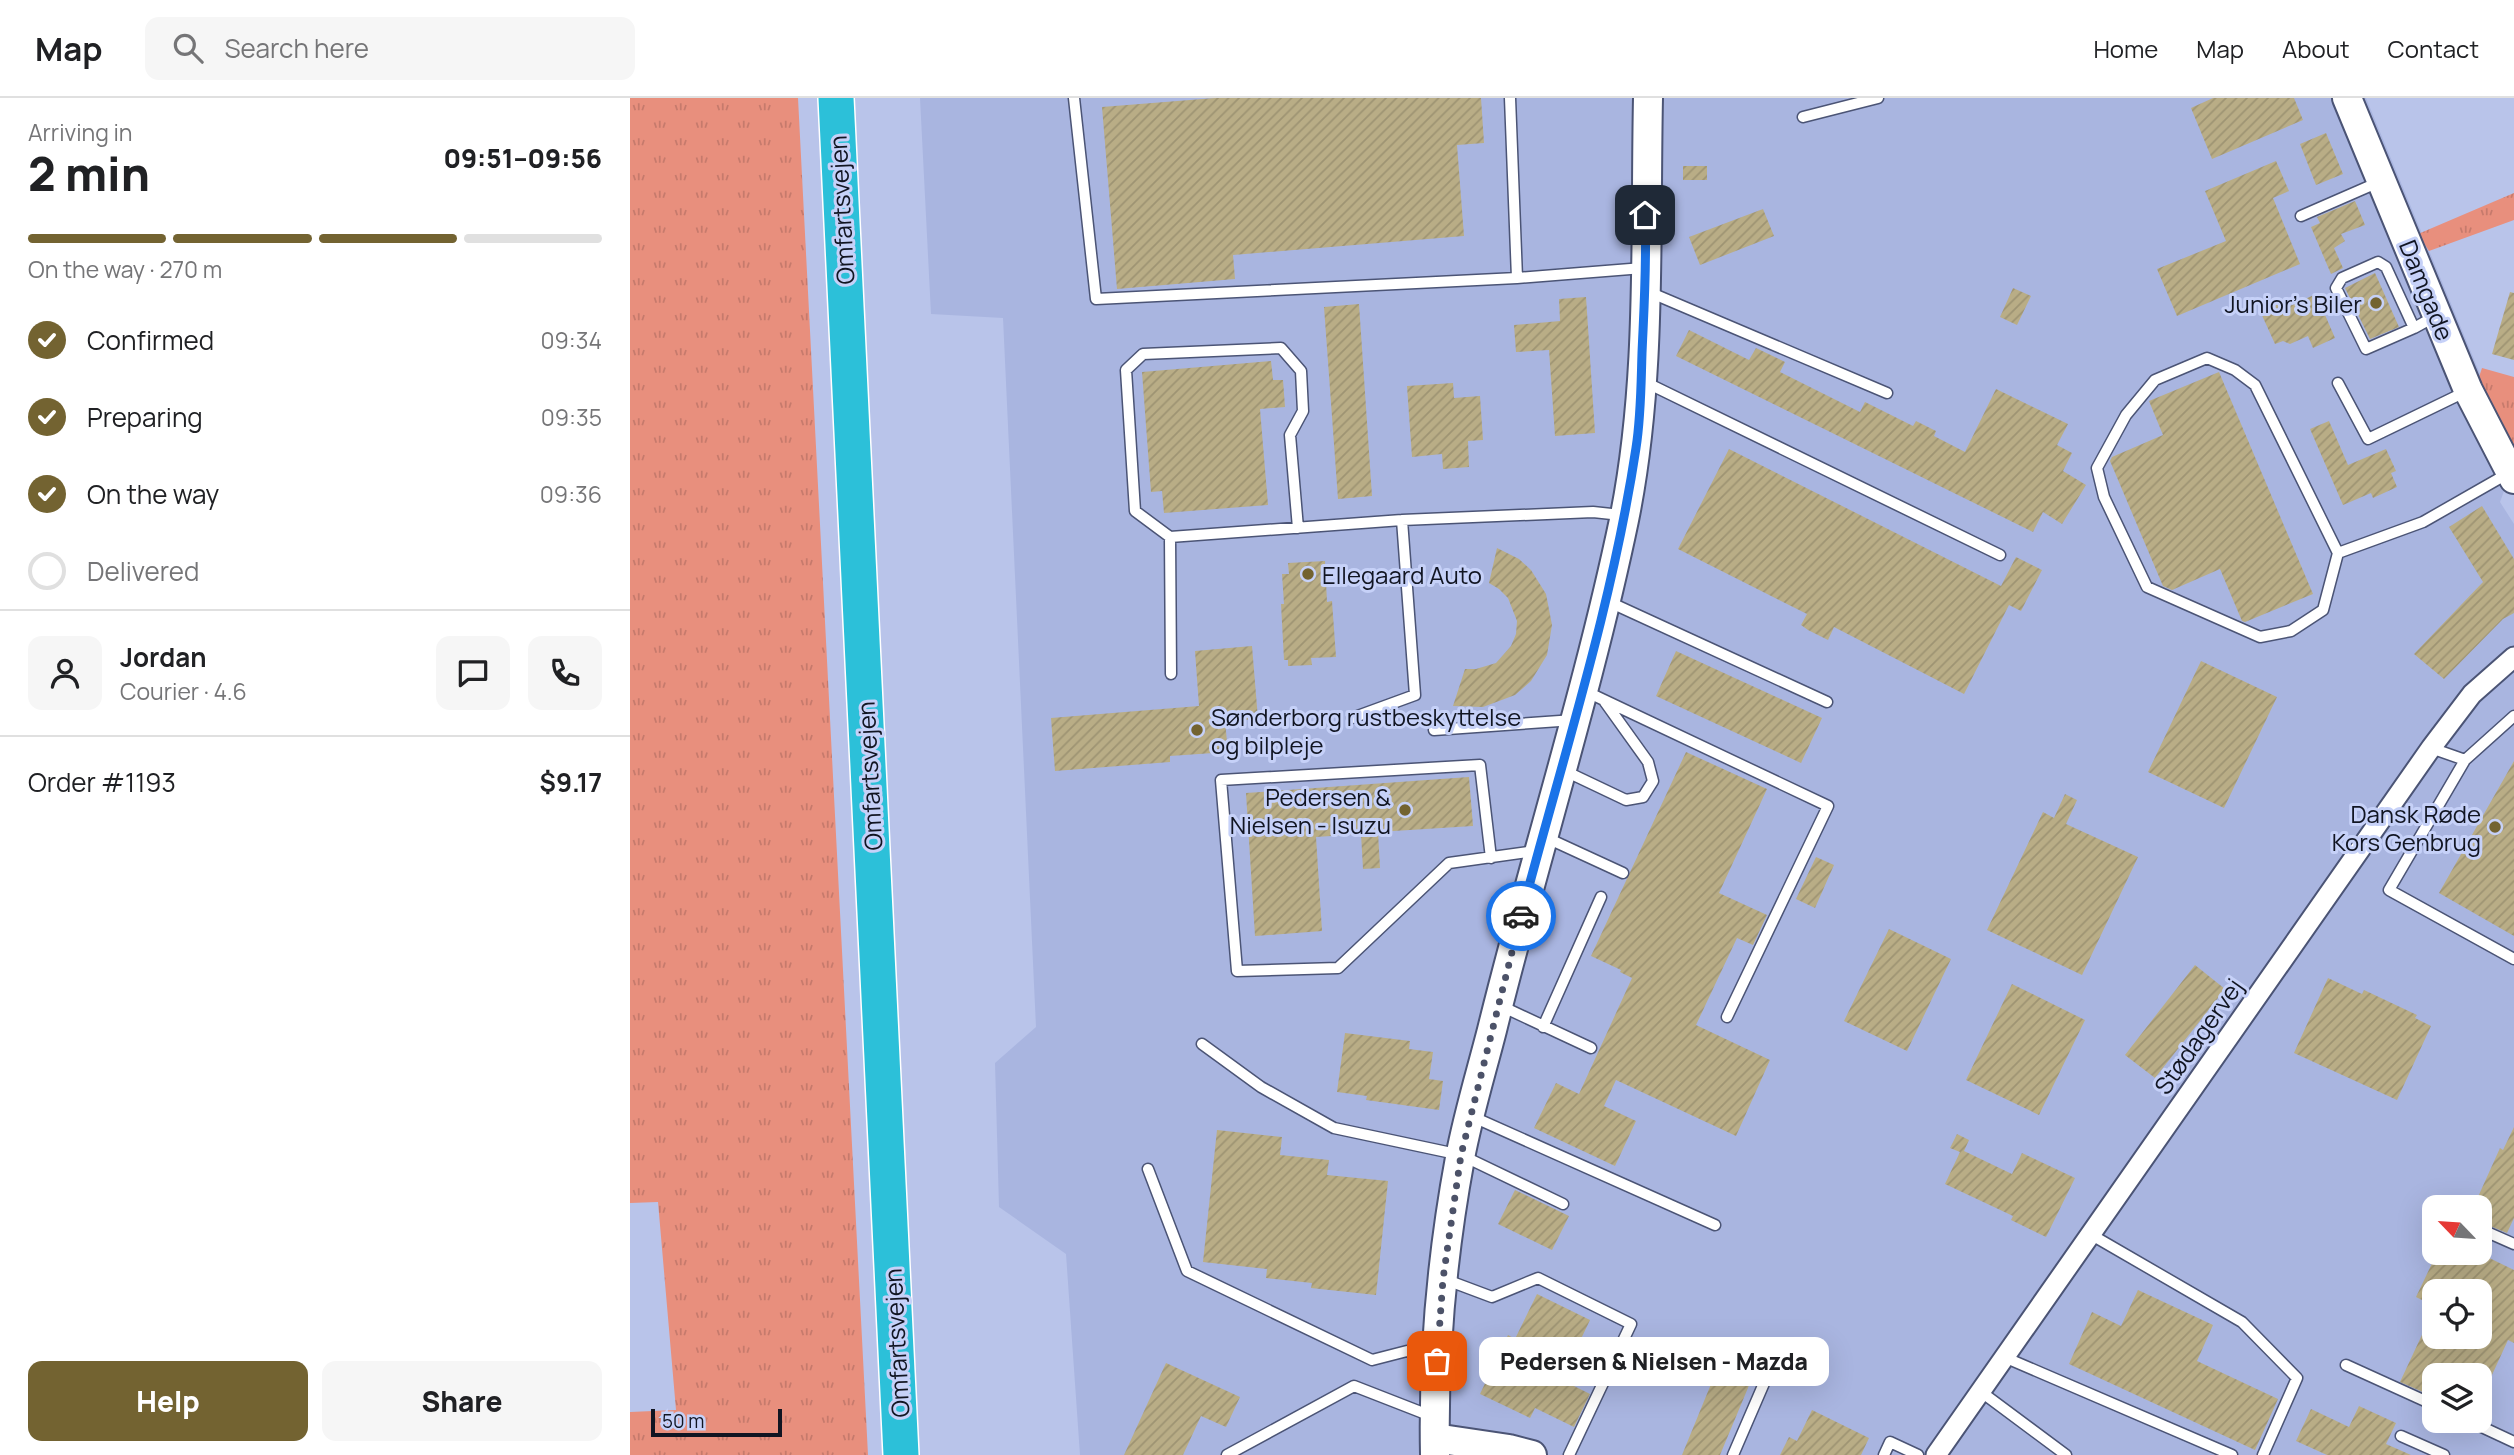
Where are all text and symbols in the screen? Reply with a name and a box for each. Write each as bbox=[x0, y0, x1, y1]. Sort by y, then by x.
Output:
search box bbox=[145, 17, 635, 80]
text: Map bbox=[35, 26, 103, 71]
icon: search bbox=[169, 29, 207, 67]
text: Search here bbox=[225, 30, 369, 66]
text: Home bbox=[2093, 32, 2158, 65]
text: Map bbox=[2196, 32, 2244, 65]
text: About bbox=[2282, 32, 2350, 65]
text: Contact bbox=[2388, 32, 2479, 65]
text: Arriving in bbox=[28, 116, 133, 148]
street label: Omfartsvejen bbox=[821, 135, 861, 285]
text: 09:51–09:56 bbox=[443, 140, 602, 176]
text: 2 min bbox=[28, 142, 150, 205]
pin bbox=[1615, 185, 1675, 245]
icon: home bbox=[1626, 196, 1664, 234]
street label: Damgade bbox=[2392, 235, 2462, 345]
text: On the way · 270 m bbox=[28, 253, 222, 285]
place label: Junior's Biler bbox=[2225, 287, 2362, 320]
marker: Junior's Biler bbox=[2368, 295, 2384, 311]
icon: check bbox=[28, 321, 66, 359]
text: Confirmed bbox=[87, 322, 214, 358]
text: 09:34 bbox=[541, 324, 602, 356]
icon: check bbox=[28, 398, 66, 436]
text: Preparing bbox=[87, 399, 203, 435]
text: 09:35 bbox=[541, 401, 602, 433]
icon: check bbox=[28, 475, 66, 513]
text: On the way bbox=[87, 476, 219, 512]
text: 09:36 bbox=[540, 478, 602, 510]
text: Delivered bbox=[87, 553, 199, 589]
place label: Ellegaard Auto bbox=[1322, 558, 1482, 591]
marker: Ellegaard Auto bbox=[1300, 566, 1316, 582]
button: person bbox=[28, 636, 102, 710]
button: chat bbox=[436, 636, 510, 710]
button: phone bbox=[528, 636, 602, 710]
text: Jordan bbox=[120, 639, 206, 675]
text: Courier · 4.6 bbox=[120, 675, 247, 707]
place label: Sønderborg rustbeskyttelse og bilpleje bbox=[1211, 700, 1521, 761]
street label: Omfartsvejen bbox=[849, 701, 889, 851]
marker: Sønderborg rustbeskyttelse og bilpleje bbox=[1189, 722, 1205, 738]
text: Order #1193 bbox=[28, 764, 176, 800]
text: $9.17 bbox=[540, 764, 602, 800]
place label: Pedersen & Nielsen - Isuzu bbox=[1230, 780, 1391, 841]
place label: Dansk Røde Kors Genbrug bbox=[2332, 797, 2481, 858]
marker: Pedersen & Nielsen - Isuzu bbox=[1397, 802, 1413, 818]
marker: Dansk Røde Kors Genbrug bbox=[2487, 819, 2503, 835]
courier bbox=[1486, 881, 1556, 951]
icon: car bbox=[1502, 897, 1540, 935]
street label: Stødagervej bbox=[2146, 972, 2250, 1100]
north arrow bbox=[2422, 1195, 2492, 1265]
map controls bbox=[2422, 1195, 2492, 1433]
street label: Omfartsvejen bbox=[876, 1268, 916, 1418]
button: locate bbox=[2422, 1279, 2492, 1349]
pin bbox=[1407, 1331, 1467, 1391]
callout: Pedersen & Nielsen - Mazda bbox=[1479, 1336, 1829, 1386]
icon: bag bbox=[1418, 1342, 1456, 1380]
text: Pedersen & Nielsen - Mazda bbox=[1500, 1345, 1808, 1377]
button: Help bbox=[28, 1361, 308, 1441]
button: Share bbox=[322, 1361, 602, 1441]
button: layers bbox=[2422, 1363, 2492, 1433]
scale bar bbox=[651, 1406, 782, 1438]
text: 50 m bbox=[662, 1408, 704, 1434]

